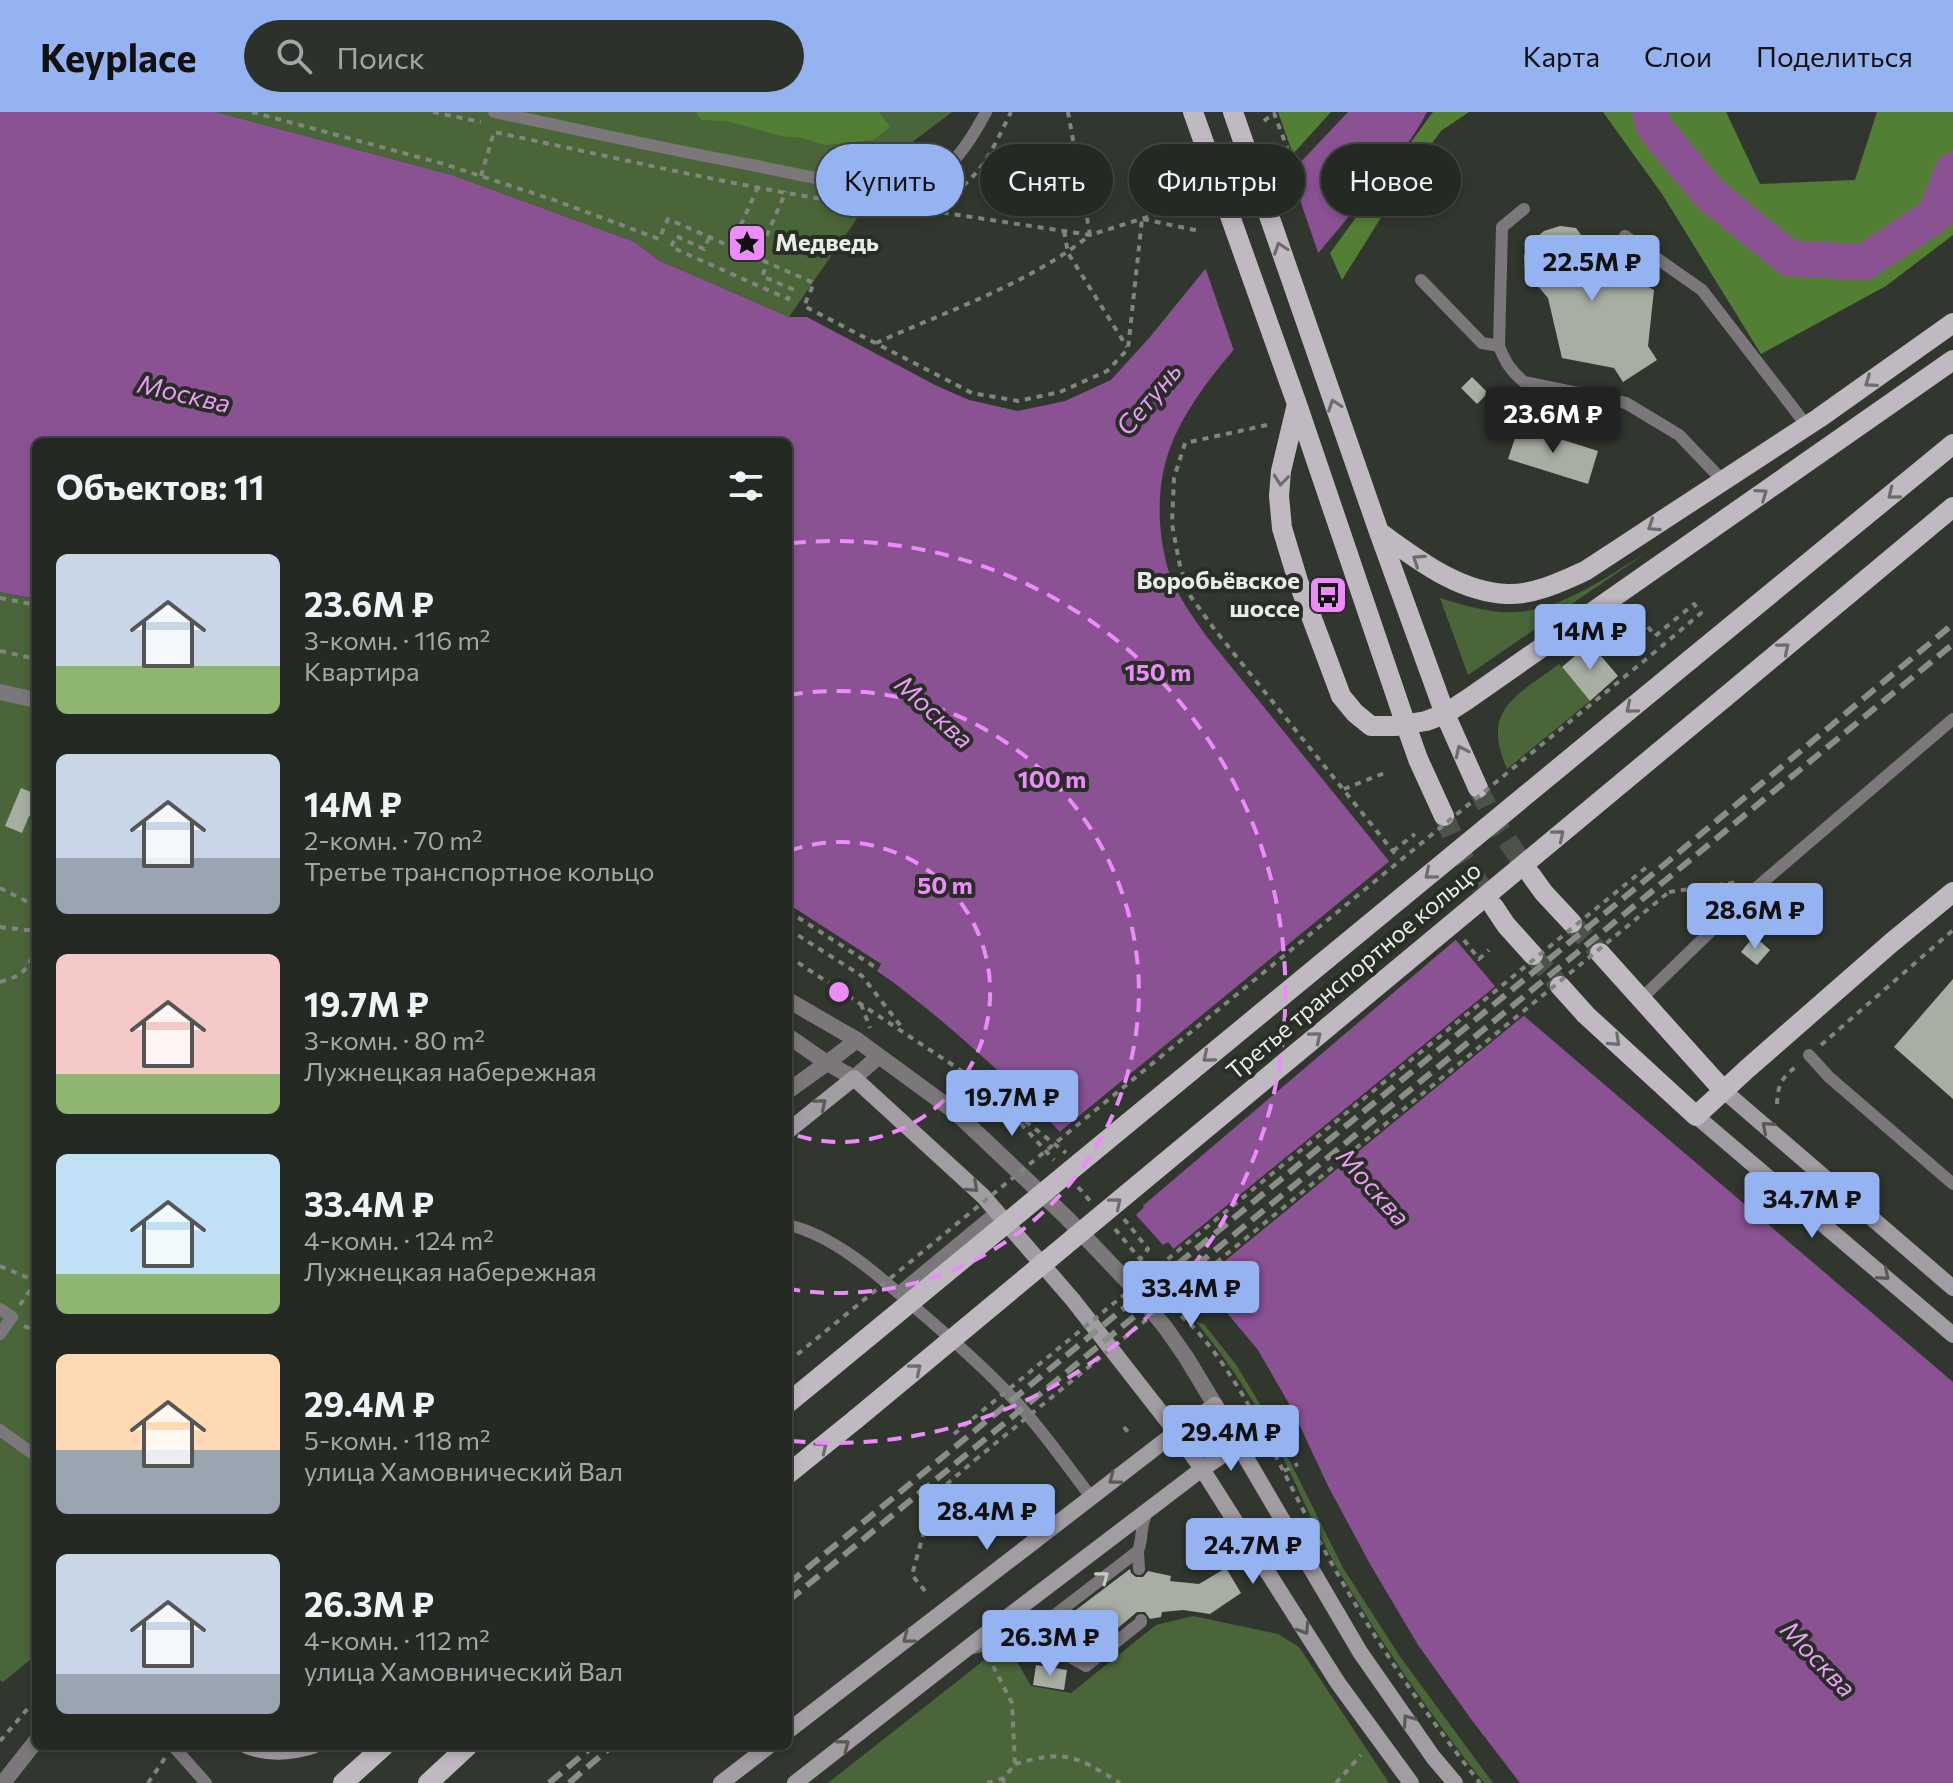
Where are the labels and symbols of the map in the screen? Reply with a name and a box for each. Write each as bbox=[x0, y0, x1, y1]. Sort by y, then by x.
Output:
place icon: Медведь bbox=[726, 222, 768, 264]
place label: Медведь bbox=[775, 227, 879, 256]
pin: 22.5M ₽ bbox=[1518, 235, 1666, 303]
one-way arrow bbox=[1273, 241, 1289, 255]
water label: Сетунь bbox=[1109, 355, 1187, 441]
water label: Москва bbox=[135, 367, 234, 418]
one-way arrow bbox=[1864, 372, 1878, 387]
pin: 23.6M ₽ bbox=[1479, 387, 1627, 455]
one-way arrow bbox=[1328, 399, 1344, 413]
one-way arrow bbox=[1272, 474, 1289, 487]
one-way arrow bbox=[1887, 484, 1902, 498]
one-way arrow bbox=[1753, 489, 1767, 504]
one-way arrow bbox=[1648, 517, 1662, 532]
one-way arrow bbox=[1412, 554, 1427, 569]
place label: Воробьёвское шоссе bbox=[1136, 565, 1300, 622]
bus stop icon: Воробьёвское шоссе bbox=[1307, 574, 1349, 616]
pin: 14M ₽ bbox=[1534, 604, 1646, 672]
one-way arrow bbox=[1775, 643, 1789, 658]
text: 150 m bbox=[1125, 657, 1191, 686]
water label: Москва bbox=[890, 668, 980, 754]
one-way arrow bbox=[1626, 698, 1640, 713]
one-way arrow bbox=[1455, 745, 1471, 759]
text: 100 m bbox=[1018, 764, 1086, 793]
one-way arrow bbox=[1550, 830, 1564, 845]
street label: Третье транспортное кольцо bbox=[1220, 855, 1486, 1085]
one-way arrow bbox=[1425, 864, 1440, 879]
text: 50 m bbox=[917, 870, 973, 899]
pin: 28.6M ₽ bbox=[1681, 883, 1829, 951]
centre of rings bbox=[825, 978, 853, 1006]
one-way arrow bbox=[1307, 1032, 1321, 1047]
one-way arrow bbox=[1606, 1032, 1620, 1047]
one-way arrow bbox=[1203, 1047, 1217, 1062]
pin: 19.7M ₽ bbox=[938, 1070, 1086, 1138]
one-way arrow bbox=[812, 1099, 826, 1114]
one-way arrow bbox=[1761, 1123, 1776, 1137]
water label: Москва bbox=[1331, 1141, 1417, 1231]
pin: 34.7M ₽ bbox=[1738, 1172, 1886, 1240]
one-way arrow bbox=[964, 1178, 978, 1193]
one-way arrow bbox=[1107, 1198, 1121, 1213]
pin: 33.4M ₽ bbox=[1117, 1261, 1265, 1329]
one-way arrow bbox=[1875, 1265, 1889, 1280]
one-way arrow bbox=[907, 1364, 921, 1379]
pin: 29.4M ₽ bbox=[1157, 1405, 1305, 1473]
one-way arrow bbox=[813, 1442, 828, 1456]
one-way arrow bbox=[1108, 1470, 1123, 1484]
pin: 28.4M ₽ bbox=[913, 1484, 1061, 1552]
pin: 24.7M ₽ bbox=[1179, 1518, 1327, 1586]
one-way arrow bbox=[1094, 1573, 1109, 1587]
pin: 26.3M ₽ bbox=[976, 1610, 1124, 1678]
water label: Москва bbox=[1775, 1613, 1863, 1703]
one-way arrow bbox=[1294, 1620, 1309, 1635]
one-way arrow bbox=[902, 1629, 917, 1643]
one-way arrow bbox=[1403, 1715, 1418, 1729]
one-way arrow bbox=[835, 1740, 849, 1755]

